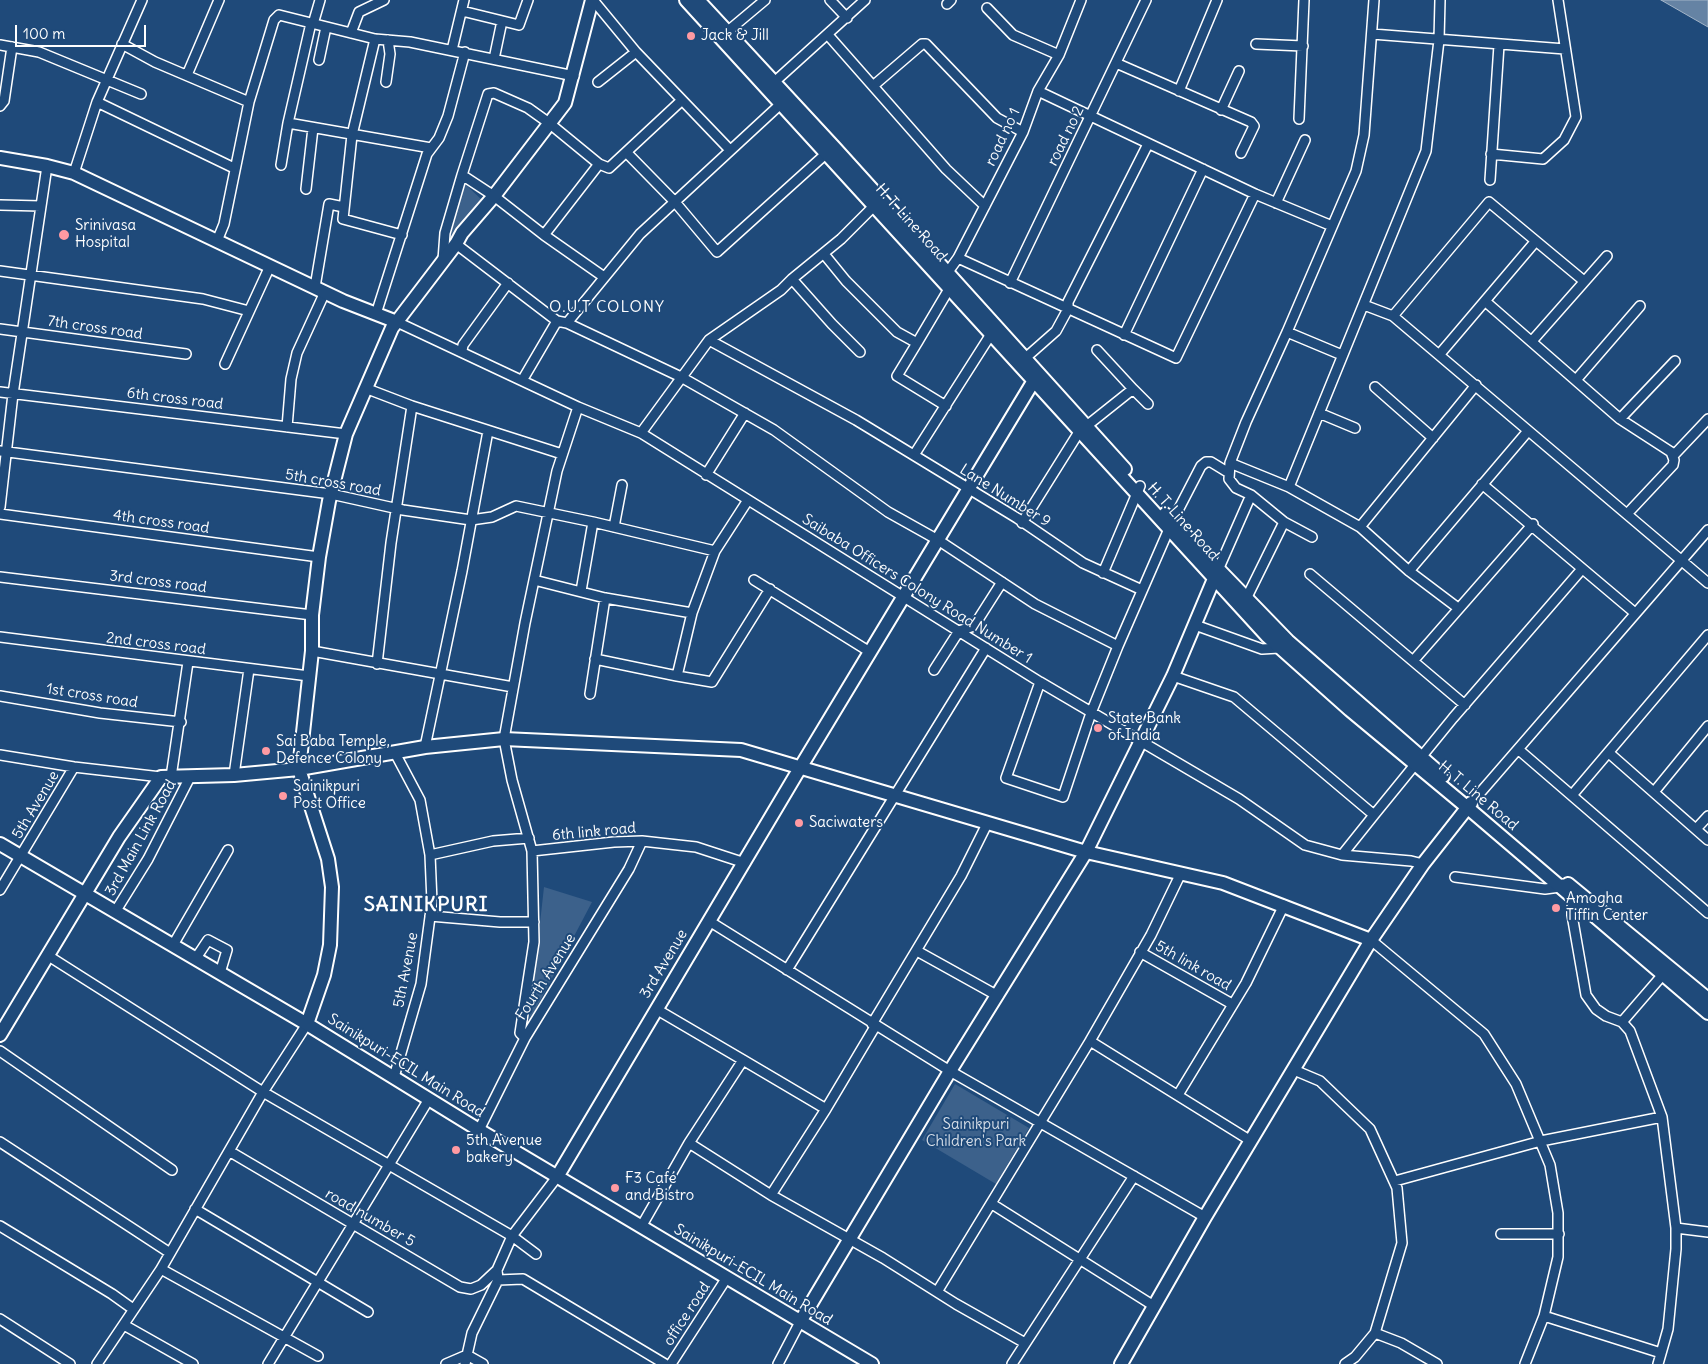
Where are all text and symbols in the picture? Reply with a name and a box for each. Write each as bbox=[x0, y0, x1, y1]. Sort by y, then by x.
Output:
scale bar bbox=[18, 15, 149, 47]
text: 100 m bbox=[23, 24, 65, 43]
place label: Jack & Jill bbox=[701, 27, 769, 45]
marker: Jack & Jill bbox=[685, 30, 697, 42]
street label: road no 2 bbox=[1044, 103, 1088, 169]
street label: road no 1 bbox=[982, 105, 1024, 169]
street label: H. T. Line Road bbox=[871, 180, 951, 266]
place label: Srinivasa Hospital bbox=[75, 217, 136, 252]
marker: Srinivasa Hospital bbox=[57, 228, 71, 242]
district label: O.U.T COLONY bbox=[548, 297, 666, 317]
street label: 7th cross road bbox=[46, 312, 144, 344]
street label: 6th cross road bbox=[126, 384, 224, 414]
street label: Lane Number 9 bbox=[956, 461, 1054, 531]
street label: 5th cross road bbox=[284, 466, 382, 500]
street label: H. T. Line Road bbox=[1143, 479, 1223, 565]
street label: 4th cross road bbox=[112, 506, 210, 538]
street label: Saibaba Officers Colony Road Number 1 bbox=[799, 510, 1035, 668]
street label: 3rd cross road bbox=[108, 567, 208, 597]
street label: 2nd cross road bbox=[105, 629, 207, 659]
street label: 1st cross road bbox=[45, 680, 139, 712]
place label: State Bank of India bbox=[1108, 710, 1181, 745]
marker: State Bank of India bbox=[1092, 722, 1104, 734]
place label: Sai Baba Temple, Defence Colony bbox=[276, 733, 390, 768]
marker: Sai Baba Temple, Defence Colony bbox=[260, 745, 272, 757]
street label: H. T. Line Road bbox=[1435, 757, 1521, 835]
street label: 5th Avenue bbox=[9, 768, 63, 842]
street label: 3rd Main Link Road bbox=[102, 777, 180, 899]
place label: Sainikpuri Post Office bbox=[293, 778, 366, 813]
marker: Sainikpuri Post Office bbox=[277, 790, 289, 802]
place label: Saciwaters bbox=[809, 814, 883, 832]
marker: Saciwaters bbox=[793, 817, 805, 829]
street label: 6th link road bbox=[551, 819, 637, 845]
place label: Amogha Tiffin Center bbox=[1566, 890, 1648, 925]
district label: SAINIKPURI bbox=[362, 893, 490, 917]
marker: Amogha Tiffin Center bbox=[1550, 902, 1562, 914]
street label: 3rd Avenue bbox=[636, 926, 692, 1002]
street label: Fourth Avenue bbox=[512, 930, 580, 1024]
street label: 5th Avenue bbox=[390, 931, 422, 1009]
street label: 5th link road bbox=[1152, 937, 1234, 995]
street label: Sainikpuri-ECIL Main Road bbox=[324, 1010, 488, 1122]
park label: Sainikpuri Children's Park bbox=[926, 1116, 1026, 1151]
place label: 5th Avenue bakery bbox=[466, 1132, 542, 1167]
marker: 5th Avenue bakery bbox=[450, 1144, 462, 1156]
place label: F3 Café and Bistro bbox=[625, 1170, 694, 1205]
marker: F3 Café and Bistro bbox=[609, 1182, 621, 1194]
street label: road number 5 bbox=[322, 1185, 418, 1251]
street label: Sainikpuri-ECIL Main Road bbox=[671, 1221, 835, 1329]
street label: office road bbox=[660, 1279, 714, 1349]

